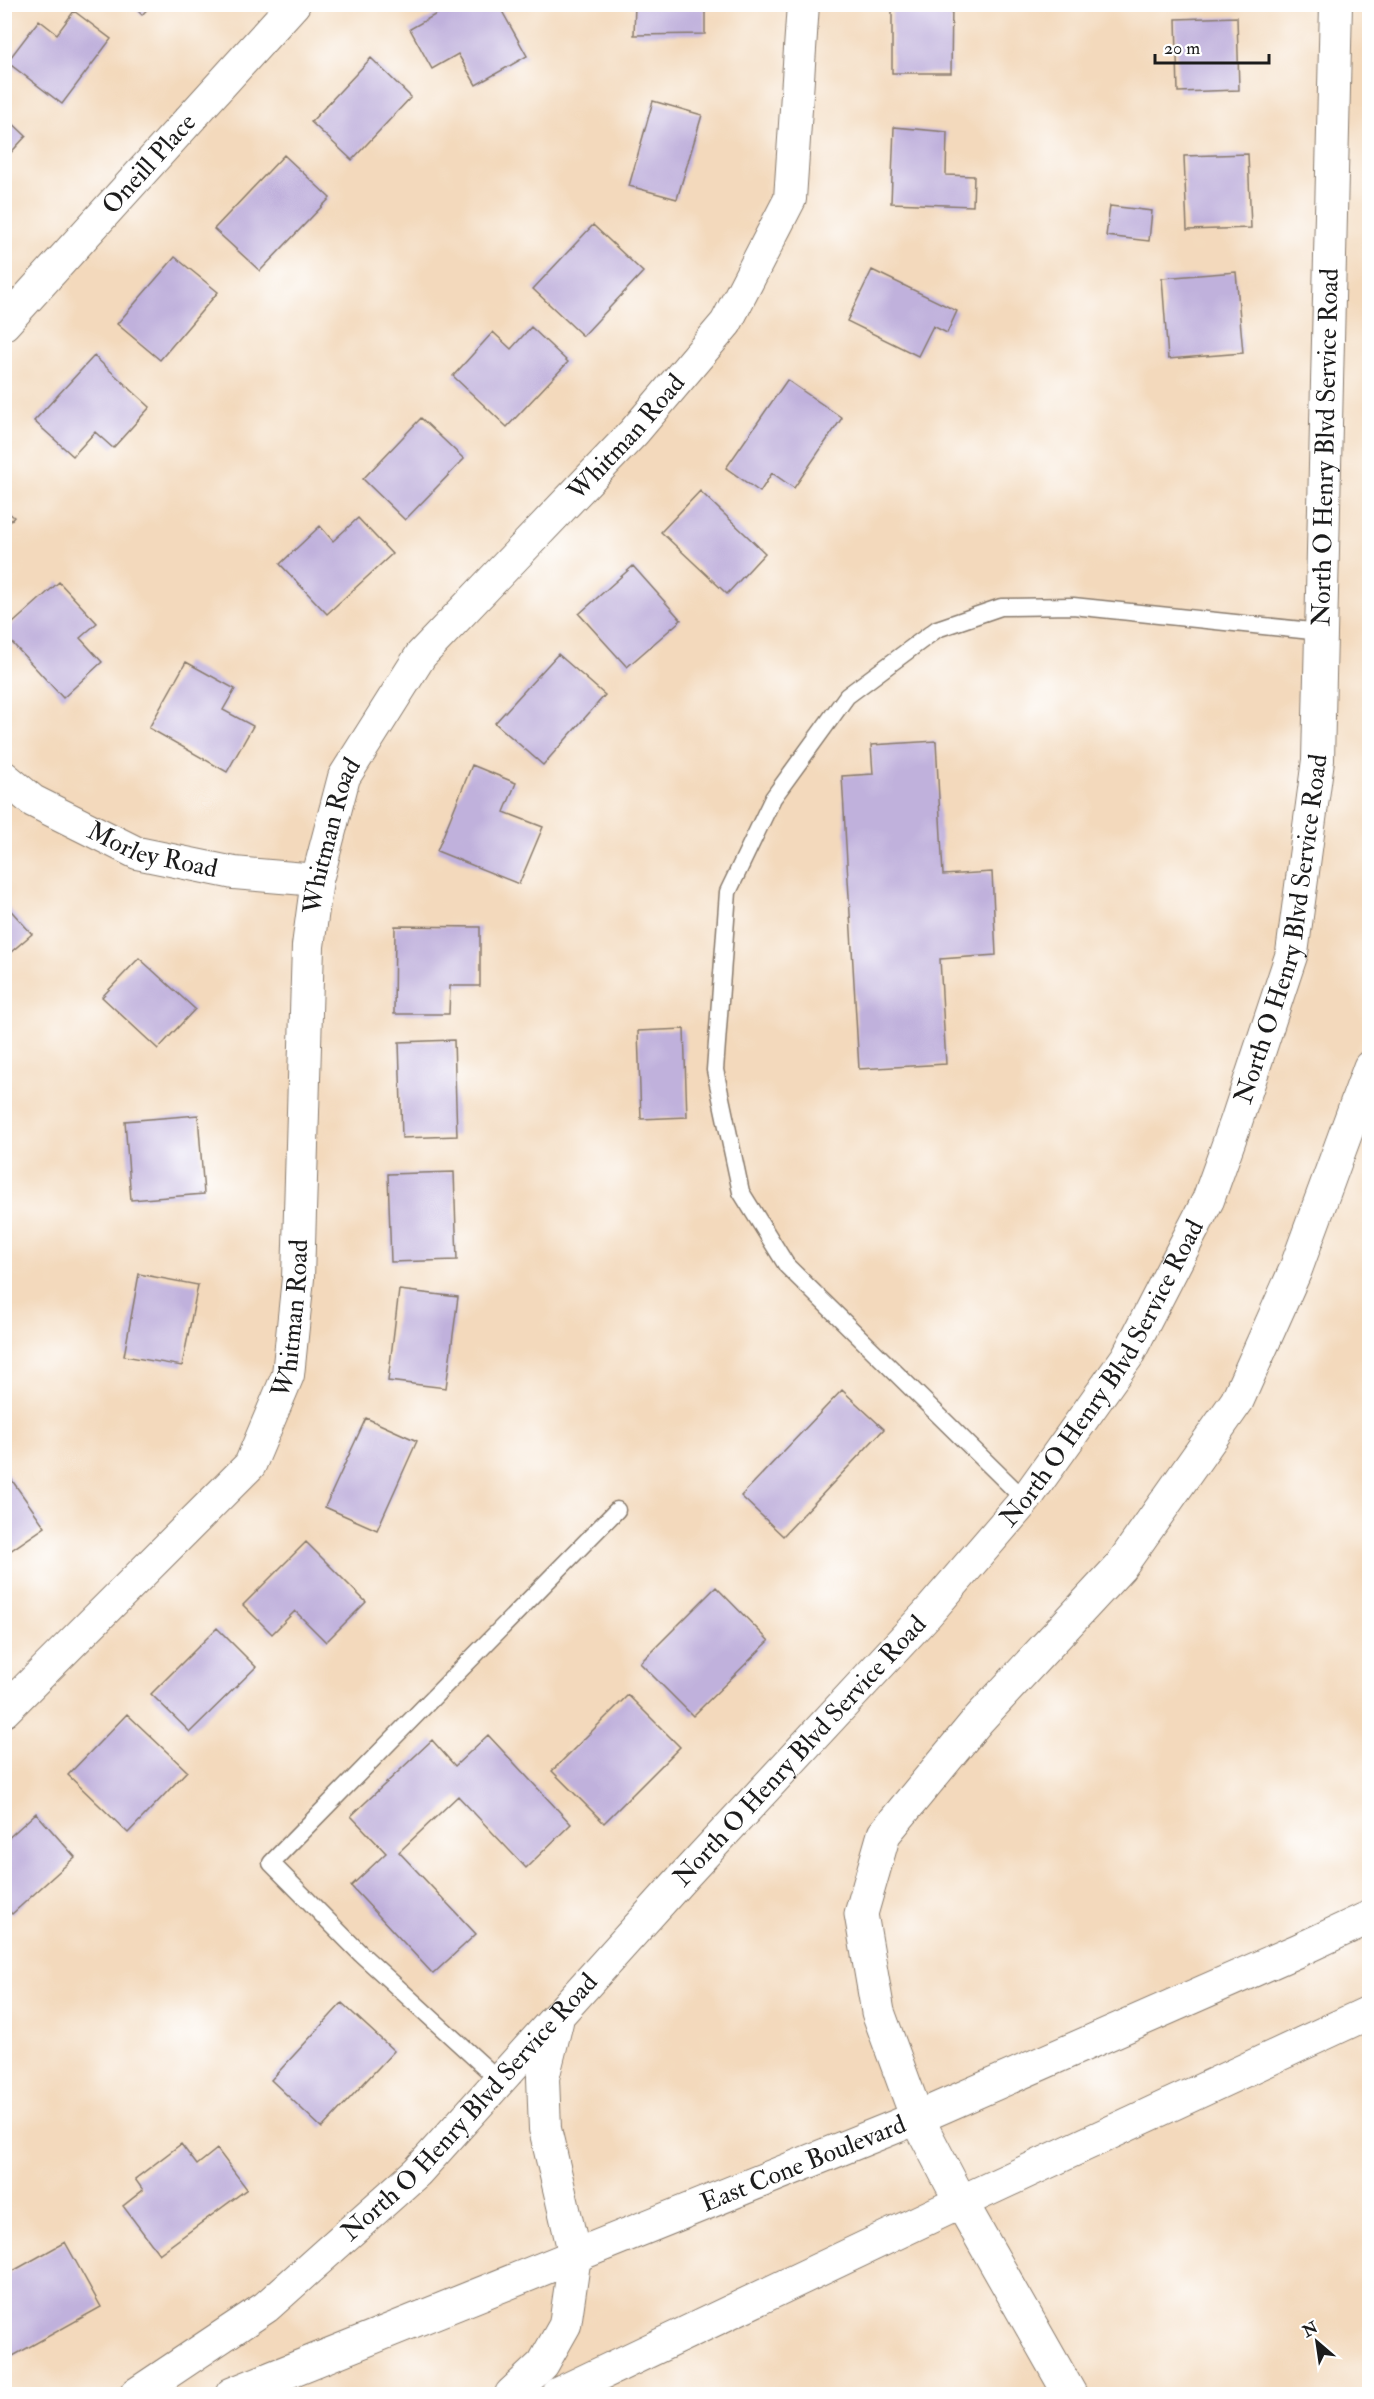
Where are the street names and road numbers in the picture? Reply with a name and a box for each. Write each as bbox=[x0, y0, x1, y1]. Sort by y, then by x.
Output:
street label: Oneill Place bbox=[95, 107, 203, 221]
street label: North O Henry Blvd Service Road bbox=[1305, 268, 1346, 627]
street label: Whitman Road bbox=[560, 367, 692, 508]
street label: Whitman Road bbox=[296, 752, 368, 917]
street label: North O Henry Blvd Service Road bbox=[1227, 752, 1335, 1108]
street label: Morley Road bbox=[82, 815, 221, 885]
street label: North O Henry Blvd Service Road bbox=[993, 1214, 1211, 1533]
street label: Whitman Road bbox=[264, 1239, 315, 1404]
street label: North O Henry Blvd Service Road bbox=[666, 1609, 934, 1893]
street label: North O Henry Blvd Service Road bbox=[335, 1966, 605, 2248]
street label: East Cone Boulevard bbox=[696, 2108, 911, 2219]

